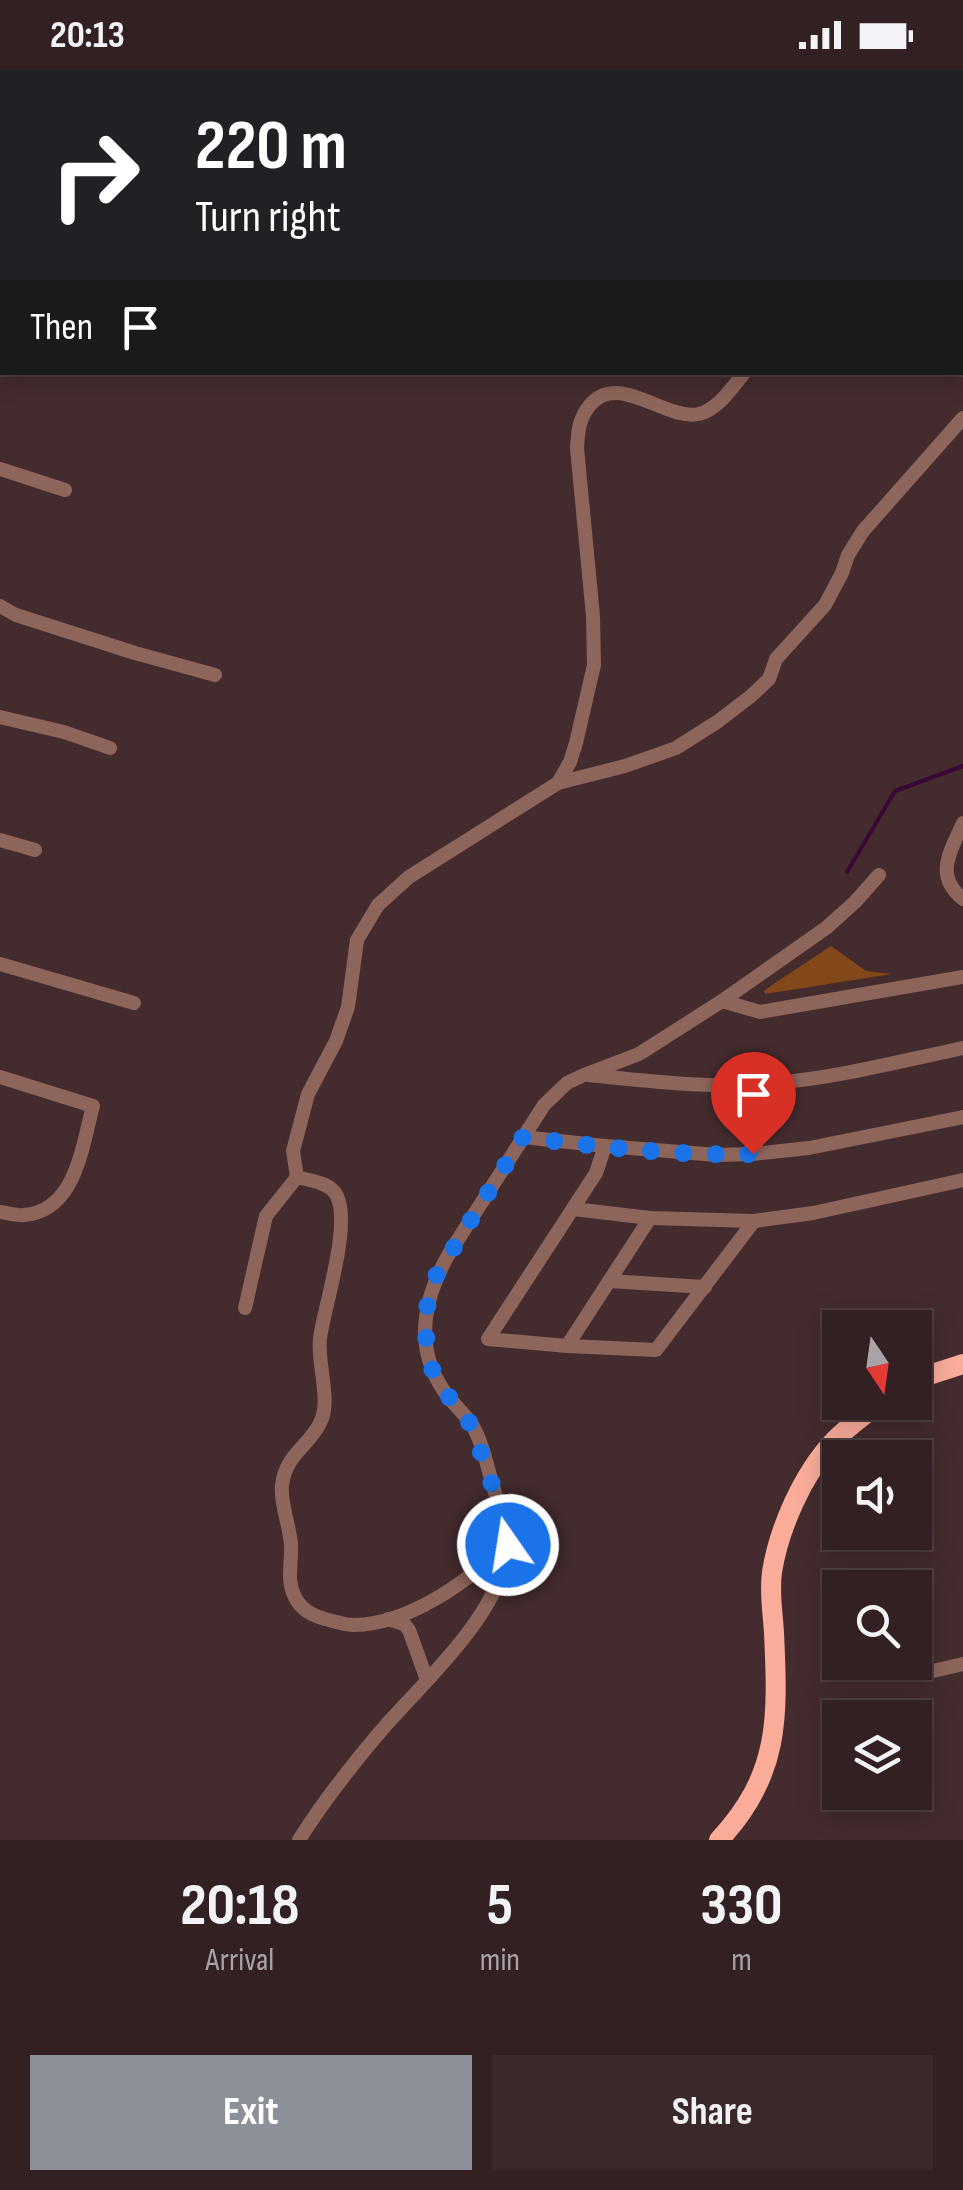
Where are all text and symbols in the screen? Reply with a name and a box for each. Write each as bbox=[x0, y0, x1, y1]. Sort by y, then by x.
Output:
text: 20:13 bbox=[50, 13, 125, 58]
text: 220 m bbox=[195, 105, 347, 189]
icon: right bbox=[30, 110, 160, 240]
text: Turn right bbox=[195, 190, 341, 245]
icon: arrive bbox=[113, 300, 168, 355]
text: Then bbox=[30, 305, 93, 350]
pin bbox=[711, 1052, 796, 1155]
icon: arrive bbox=[726, 1067, 781, 1122]
north arrow bbox=[822, 1310, 932, 1420]
map controls bbox=[822, 1310, 932, 1810]
button: sound bbox=[822, 1440, 932, 1550]
position arrow bbox=[456, 1493, 560, 1597]
button: search bbox=[822, 1570, 932, 1680]
button: layers bbox=[822, 1700, 932, 1810]
text: 20:18 bbox=[180, 1870, 300, 1942]
text: 5 bbox=[487, 1870, 513, 1942]
text: 330 bbox=[700, 1870, 783, 1942]
text: Arrival bbox=[206, 1941, 274, 1980]
text: min bbox=[480, 1941, 520, 1980]
text: m bbox=[731, 1941, 752, 1980]
button: Exit bbox=[30, 2055, 472, 2170]
button: Share bbox=[492, 2055, 933, 2170]

